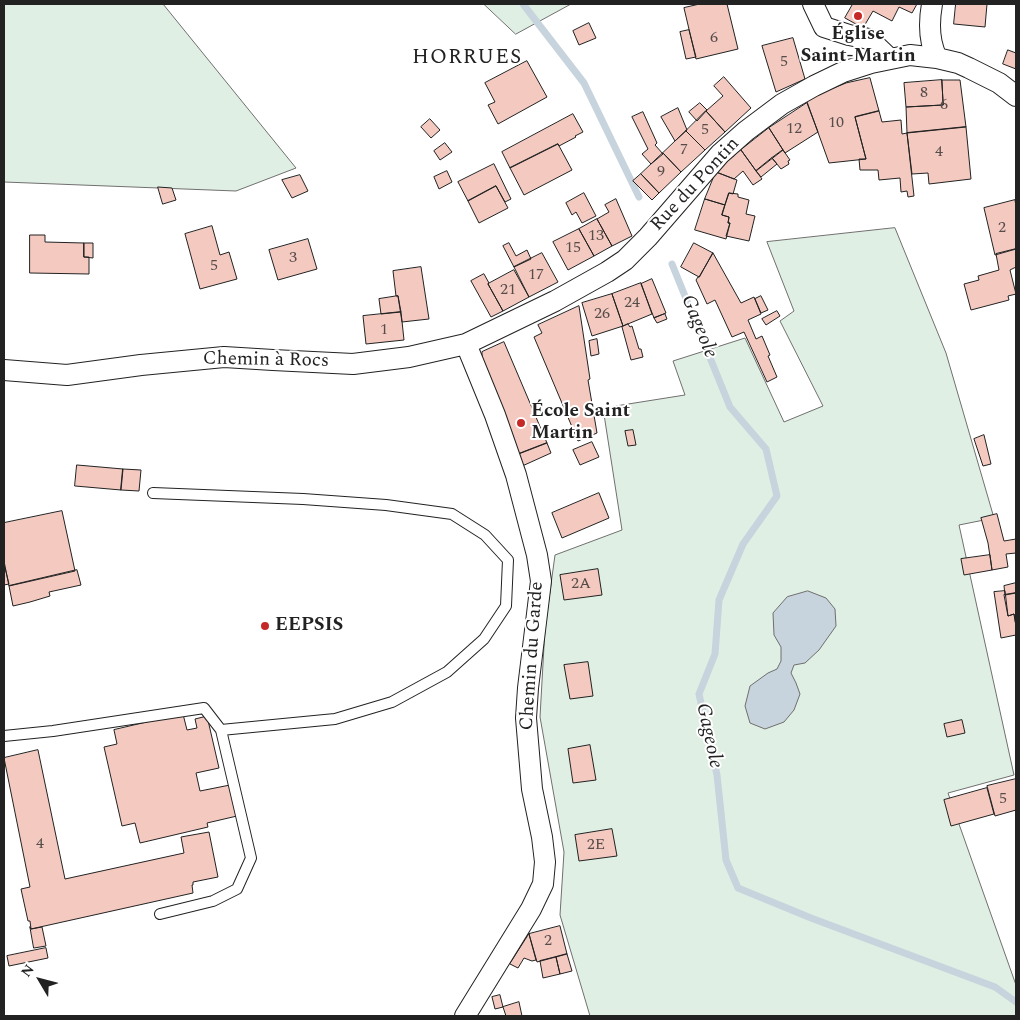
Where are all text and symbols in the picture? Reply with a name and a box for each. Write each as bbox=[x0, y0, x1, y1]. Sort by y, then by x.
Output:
marker: Église Saint-Martin bbox=[852, 10, 864, 22]
place label: Église Saint-Martin bbox=[800, 24, 916, 68]
house number: 6 bbox=[710, 29, 718, 49]
district label: HORRUES bbox=[411, 46, 523, 72]
house number: 5 bbox=[780, 53, 788, 73]
house number: 8 bbox=[920, 84, 928, 104]
house number: 6 bbox=[940, 96, 948, 116]
house number: 10 bbox=[828, 114, 844, 134]
house number: 12 bbox=[786, 120, 802, 140]
house number: 5 bbox=[701, 121, 709, 141]
street label: Rue du Pontin bbox=[647, 133, 745, 237]
house number: 7 bbox=[680, 141, 688, 161]
house number: 4 bbox=[935, 143, 943, 163]
house number: 9 bbox=[657, 163, 665, 183]
house number: 2 bbox=[998, 219, 1006, 239]
house number: 13 bbox=[588, 227, 604, 247]
house number: 15 bbox=[565, 239, 581, 259]
house number: 3 bbox=[289, 249, 297, 269]
house number: 5 bbox=[210, 257, 218, 277]
house number: 17 bbox=[528, 266, 544, 286]
house number: 21 bbox=[500, 281, 516, 301]
water label: Gageole bbox=[674, 292, 722, 362]
house number: 24 bbox=[624, 294, 640, 314]
house number: 26 bbox=[594, 305, 610, 325]
house number: 1 bbox=[380, 321, 388, 341]
street label: Chemin à Rocs bbox=[203, 348, 329, 374]
place label: École Saint Martin bbox=[531, 401, 630, 445]
marker: École Saint Martin bbox=[515, 417, 527, 429]
house number: 2A bbox=[571, 575, 591, 595]
street label: Chemin du Garde bbox=[516, 581, 550, 731]
place label: EEPSIS bbox=[275, 615, 343, 637]
marker: EEPSIS bbox=[259, 620, 271, 632]
water label: Gageole bbox=[689, 701, 727, 771]
house number: 5 bbox=[999, 790, 1007, 810]
house number: 4 bbox=[36, 835, 44, 855]
house number: 2E bbox=[587, 836, 605, 856]
house number: 2 bbox=[544, 932, 552, 952]
north arrow bbox=[15, 955, 65, 1005]
text: N bbox=[16, 960, 39, 982]

